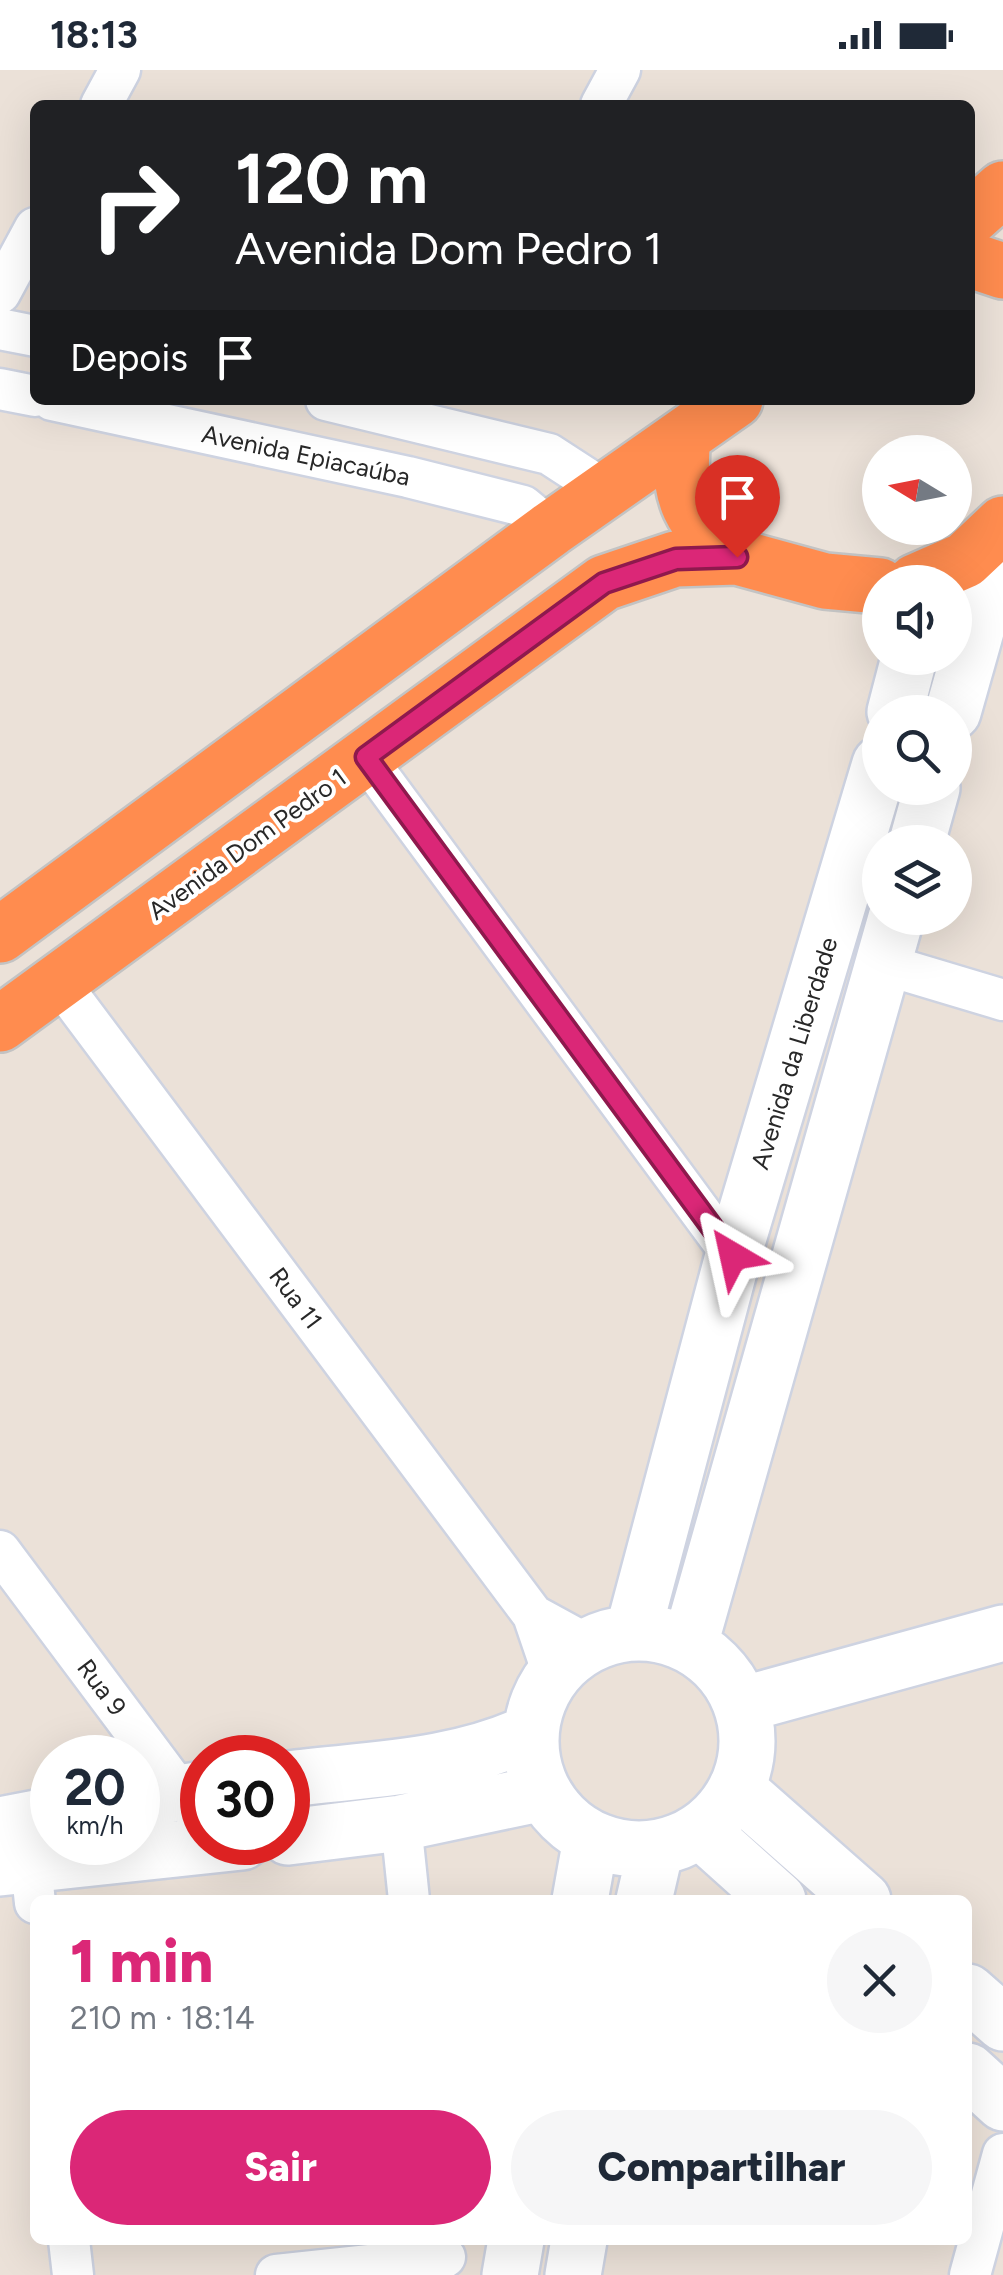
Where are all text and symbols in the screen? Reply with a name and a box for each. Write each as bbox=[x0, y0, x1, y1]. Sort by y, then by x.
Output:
text: 18:13 bbox=[50, 12, 138, 58]
text: 120 m bbox=[235, 136, 428, 221]
icon: right bbox=[70, 140, 200, 270]
text: Avenida Dom Pedro 1 bbox=[235, 221, 662, 275]
icon: arrive bbox=[208, 330, 263, 385]
text: Depois bbox=[70, 335, 188, 381]
street label: Avenida Epiacaúba bbox=[199, 418, 413, 492]
north arrow bbox=[862, 435, 972, 545]
map controls bbox=[862, 435, 972, 935]
pin bbox=[695, 455, 780, 558]
icon: arrive bbox=[710, 470, 765, 525]
button: sound bbox=[862, 565, 972, 675]
button: search bbox=[862, 695, 972, 805]
street label: Avenida Dom Pedro 1 bbox=[142, 762, 352, 926]
button: layers bbox=[862, 825, 972, 935]
street label: Avenida da Liberdade bbox=[744, 933, 844, 1173]
position arrow bbox=[681, 1204, 785, 1308]
street label: Rua 11 bbox=[263, 1261, 329, 1335]
street label: Rua 9 bbox=[71, 1653, 133, 1721]
speed limit sign: 30 bbox=[180, 1735, 310, 1865]
text: 20 bbox=[64, 1757, 126, 1818]
text: km/h bbox=[66, 1810, 124, 1840]
text: 1 min bbox=[70, 1925, 213, 1997]
button: close bbox=[827, 1928, 932, 2033]
text: 210 m · 18:14 bbox=[70, 1999, 255, 2037]
button: Sair bbox=[70, 2110, 491, 2225]
button: Compartilhar bbox=[511, 2110, 932, 2225]

